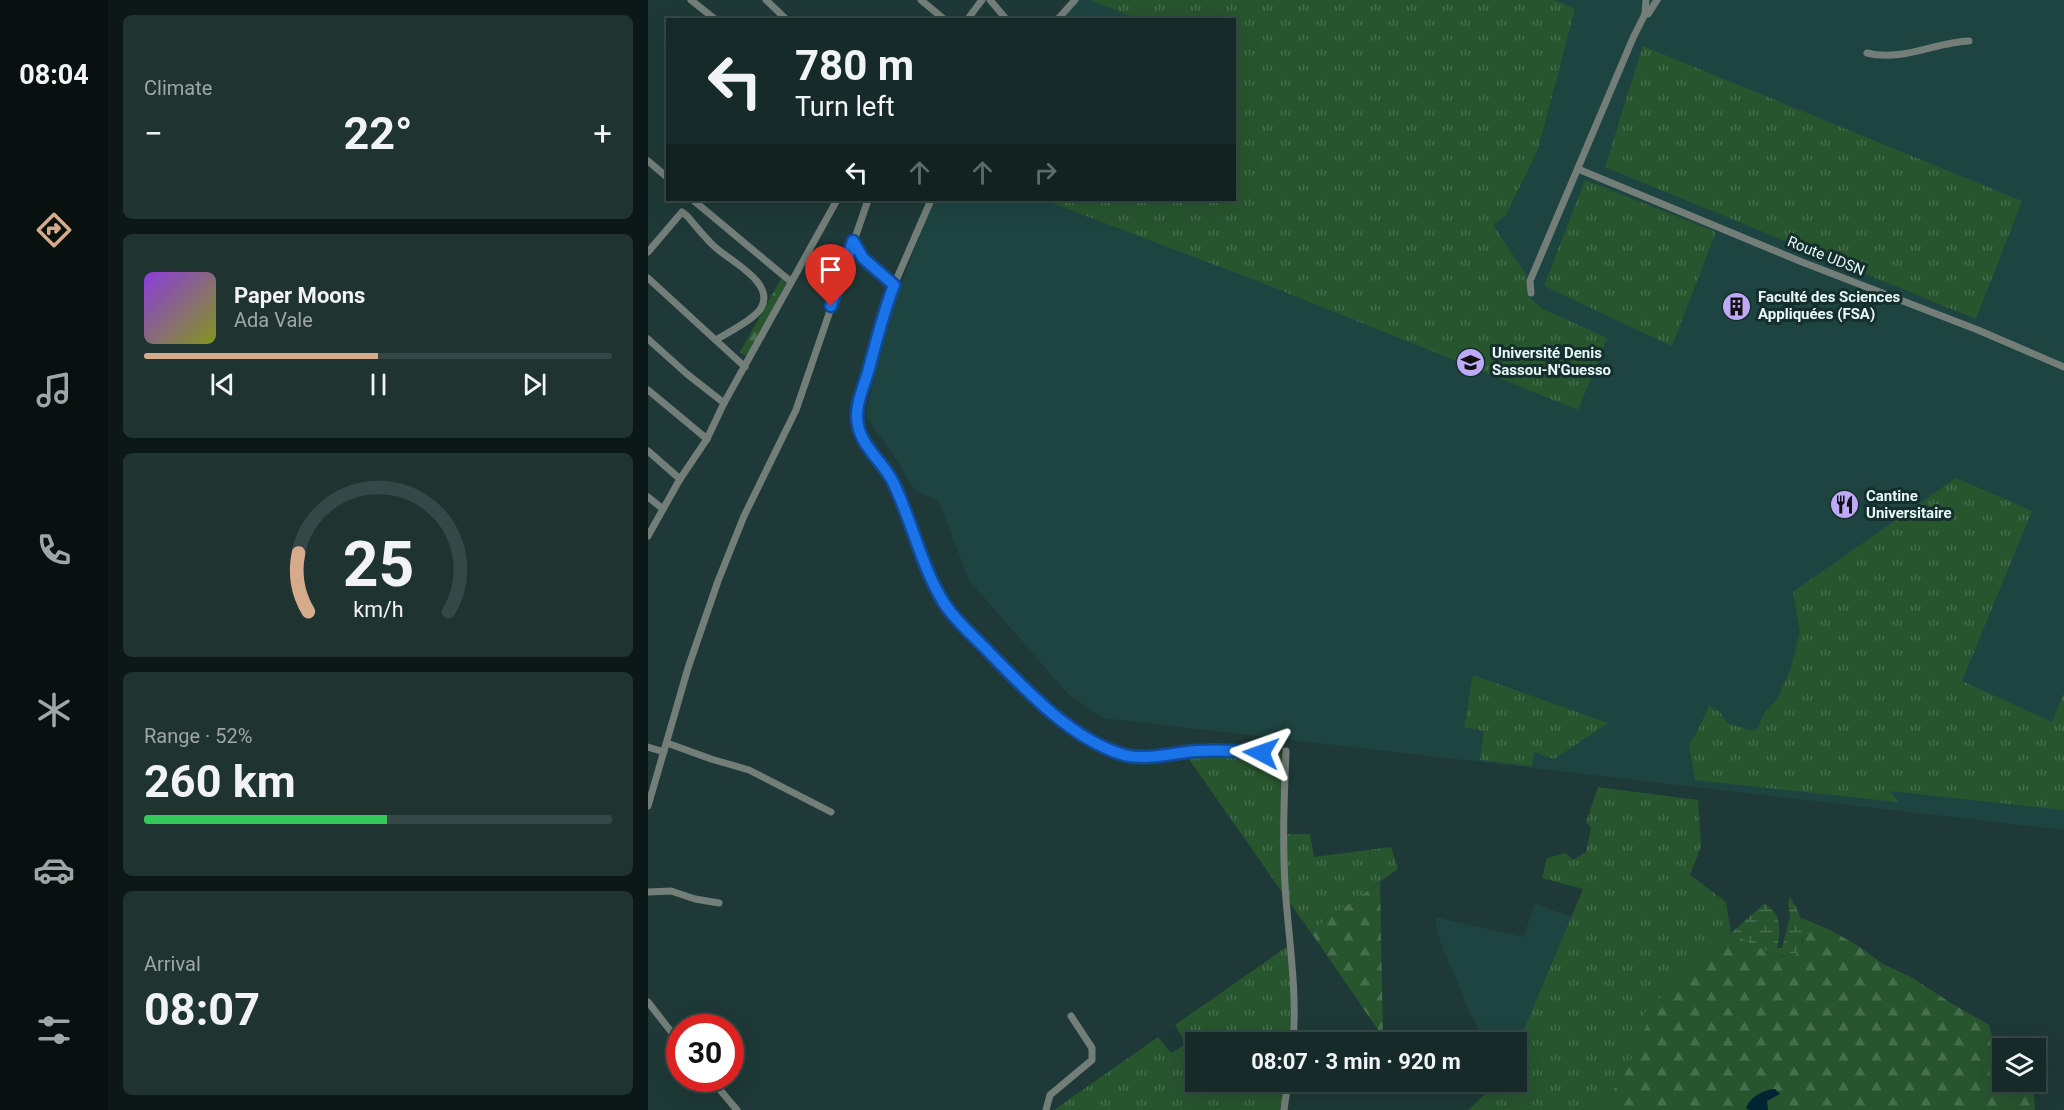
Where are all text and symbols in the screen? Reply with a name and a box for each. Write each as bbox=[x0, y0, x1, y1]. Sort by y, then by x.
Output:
text: 780 m bbox=[795, 41, 914, 90]
icon: left bbox=[696, 42, 774, 120]
text: 08:04 bbox=[19, 59, 89, 91]
text: Climate bbox=[144, 76, 212, 100]
text: Turn left bbox=[795, 91, 895, 123]
text: 22° bbox=[343, 107, 413, 160]
text: − bbox=[144, 114, 163, 153]
text: + bbox=[593, 114, 612, 153]
icon: left bbox=[840, 156, 873, 189]
icon: ahead bbox=[903, 156, 936, 189]
icon: ahead bbox=[966, 156, 999, 189]
icon: right bbox=[1029, 156, 1062, 189]
icon: directions bbox=[33, 209, 75, 251]
street label: Route UDSN bbox=[1785, 232, 1867, 280]
pin bbox=[805, 244, 856, 306]
icon: arrive bbox=[814, 253, 847, 286]
text: Paper Moons bbox=[234, 283, 365, 308]
place label: Faculté des Sciences Appliquées (FSA) bbox=[1758, 288, 1901, 323]
building icon: Faculté des Sciences Appliquées (FSA) bbox=[1721, 290, 1753, 322]
text: Ada Vale bbox=[234, 308, 313, 332]
place label: Université Denis Sassou-N'Guesso bbox=[1492, 344, 1611, 379]
school or university icon: Université Denis Sassou-N'Guesso bbox=[1455, 346, 1487, 378]
icon: previous bbox=[206, 368, 239, 401]
icon: pause bbox=[362, 368, 395, 401]
icon: next bbox=[518, 368, 551, 401]
icon: music bbox=[33, 369, 75, 411]
place label: Cantine Universitaire bbox=[1866, 487, 1952, 522]
restaurant icon: Cantine Universitaire bbox=[1829, 489, 1861, 521]
text: 25 bbox=[342, 528, 414, 601]
icon: phone bbox=[33, 529, 75, 571]
text: km/h bbox=[353, 597, 403, 622]
icon: climate bbox=[33, 689, 75, 731]
position arrow bbox=[1229, 721, 1293, 785]
text: Range · 52% bbox=[144, 724, 252, 748]
text: 260 km bbox=[144, 755, 296, 808]
icon: car bbox=[33, 849, 75, 891]
text: Arrival bbox=[144, 952, 201, 976]
text: 08:07 bbox=[144, 983, 260, 1036]
icon: filters bbox=[33, 1009, 75, 1051]
speed limit sign: 30 bbox=[666, 1014, 744, 1092]
map controls bbox=[1992, 1038, 2046, 1092]
button: layers bbox=[1992, 1038, 2046, 1092]
text: 08:07 · 3 min · 920 m bbox=[1251, 1049, 1461, 1074]

